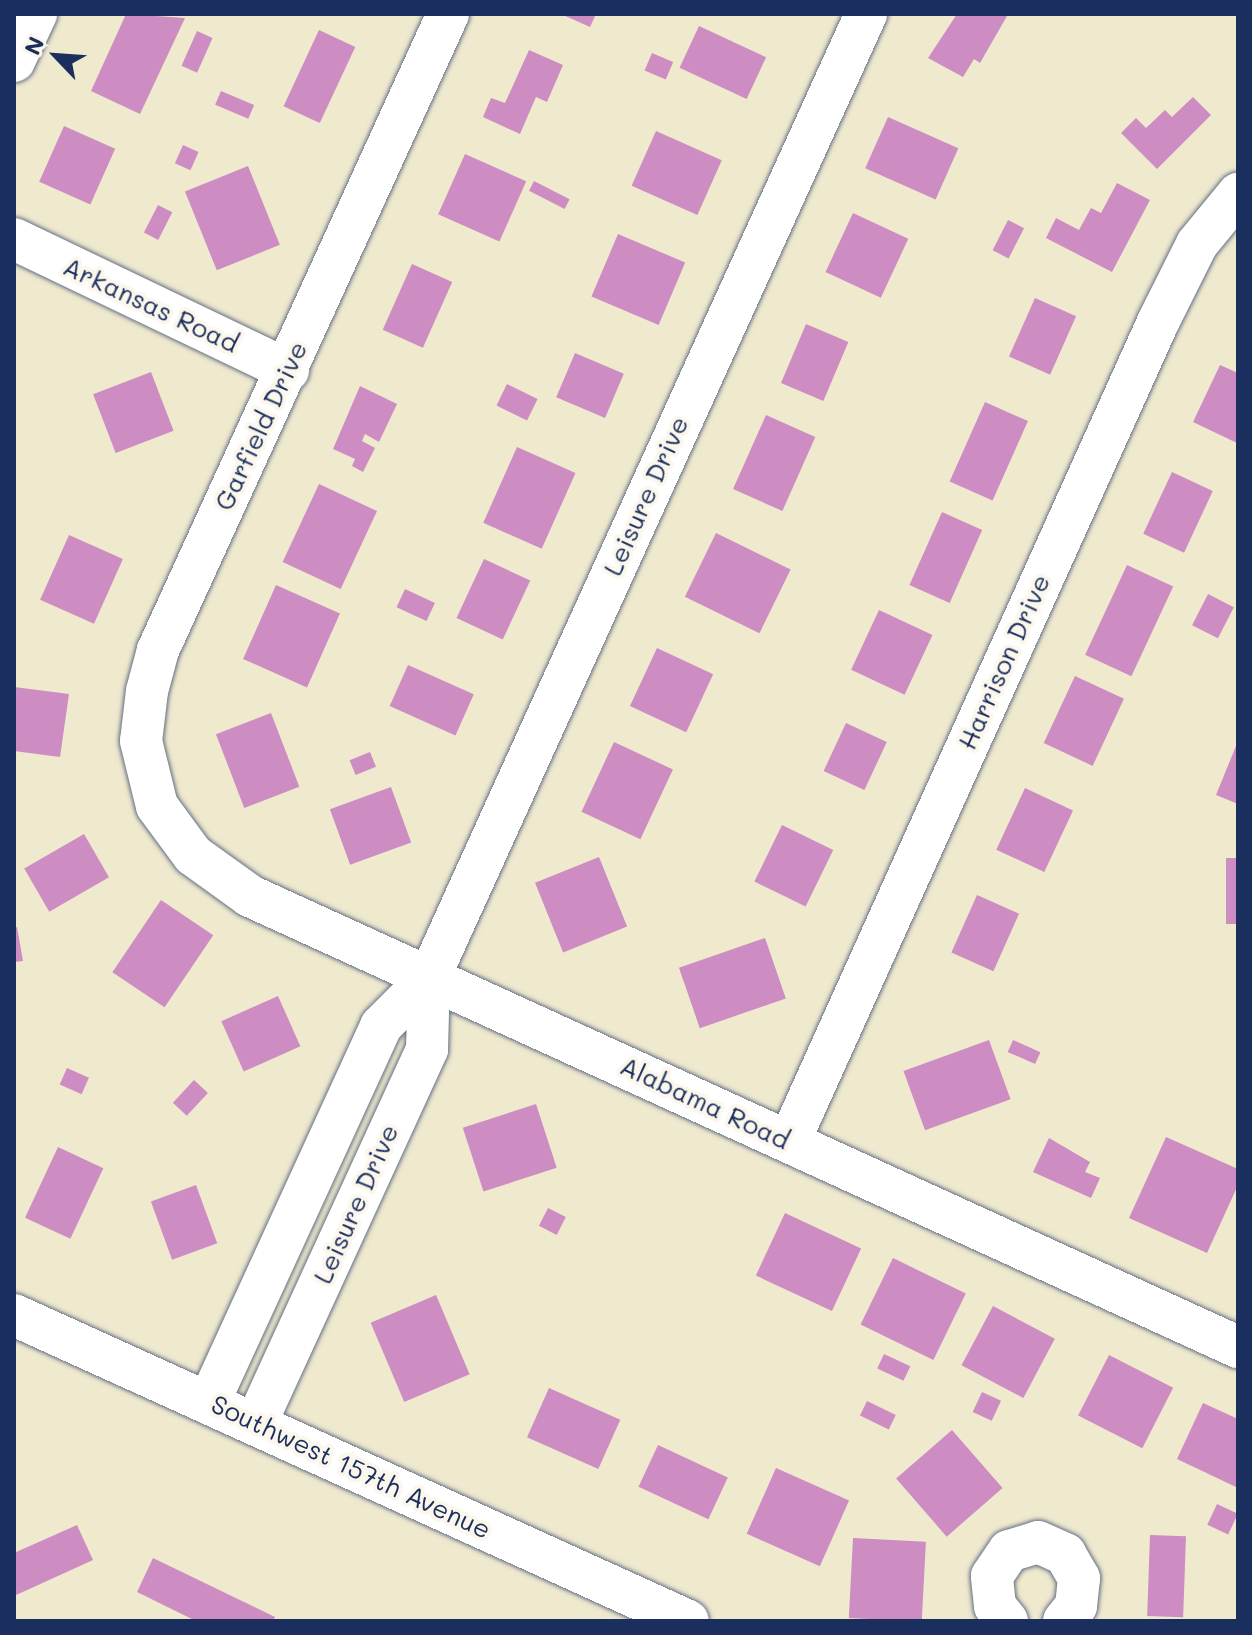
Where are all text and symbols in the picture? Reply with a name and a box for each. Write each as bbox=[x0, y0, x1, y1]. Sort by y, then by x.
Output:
north arrow bbox=[16, 16, 96, 96]
text: N bbox=[17, 32, 50, 59]
street label: Arkansas Road bbox=[58, 251, 244, 359]
street label: Garfield Drive bbox=[208, 337, 314, 515]
street label: Leisure Drive bbox=[597, 412, 695, 580]
street label: Harrison Drive bbox=[951, 570, 1057, 754]
street label: Alabama Road bbox=[615, 1050, 795, 1156]
street label: Leisure Drive bbox=[307, 1120, 405, 1288]
street label: Southwest 157th Avenue bbox=[206, 1388, 496, 1546]

